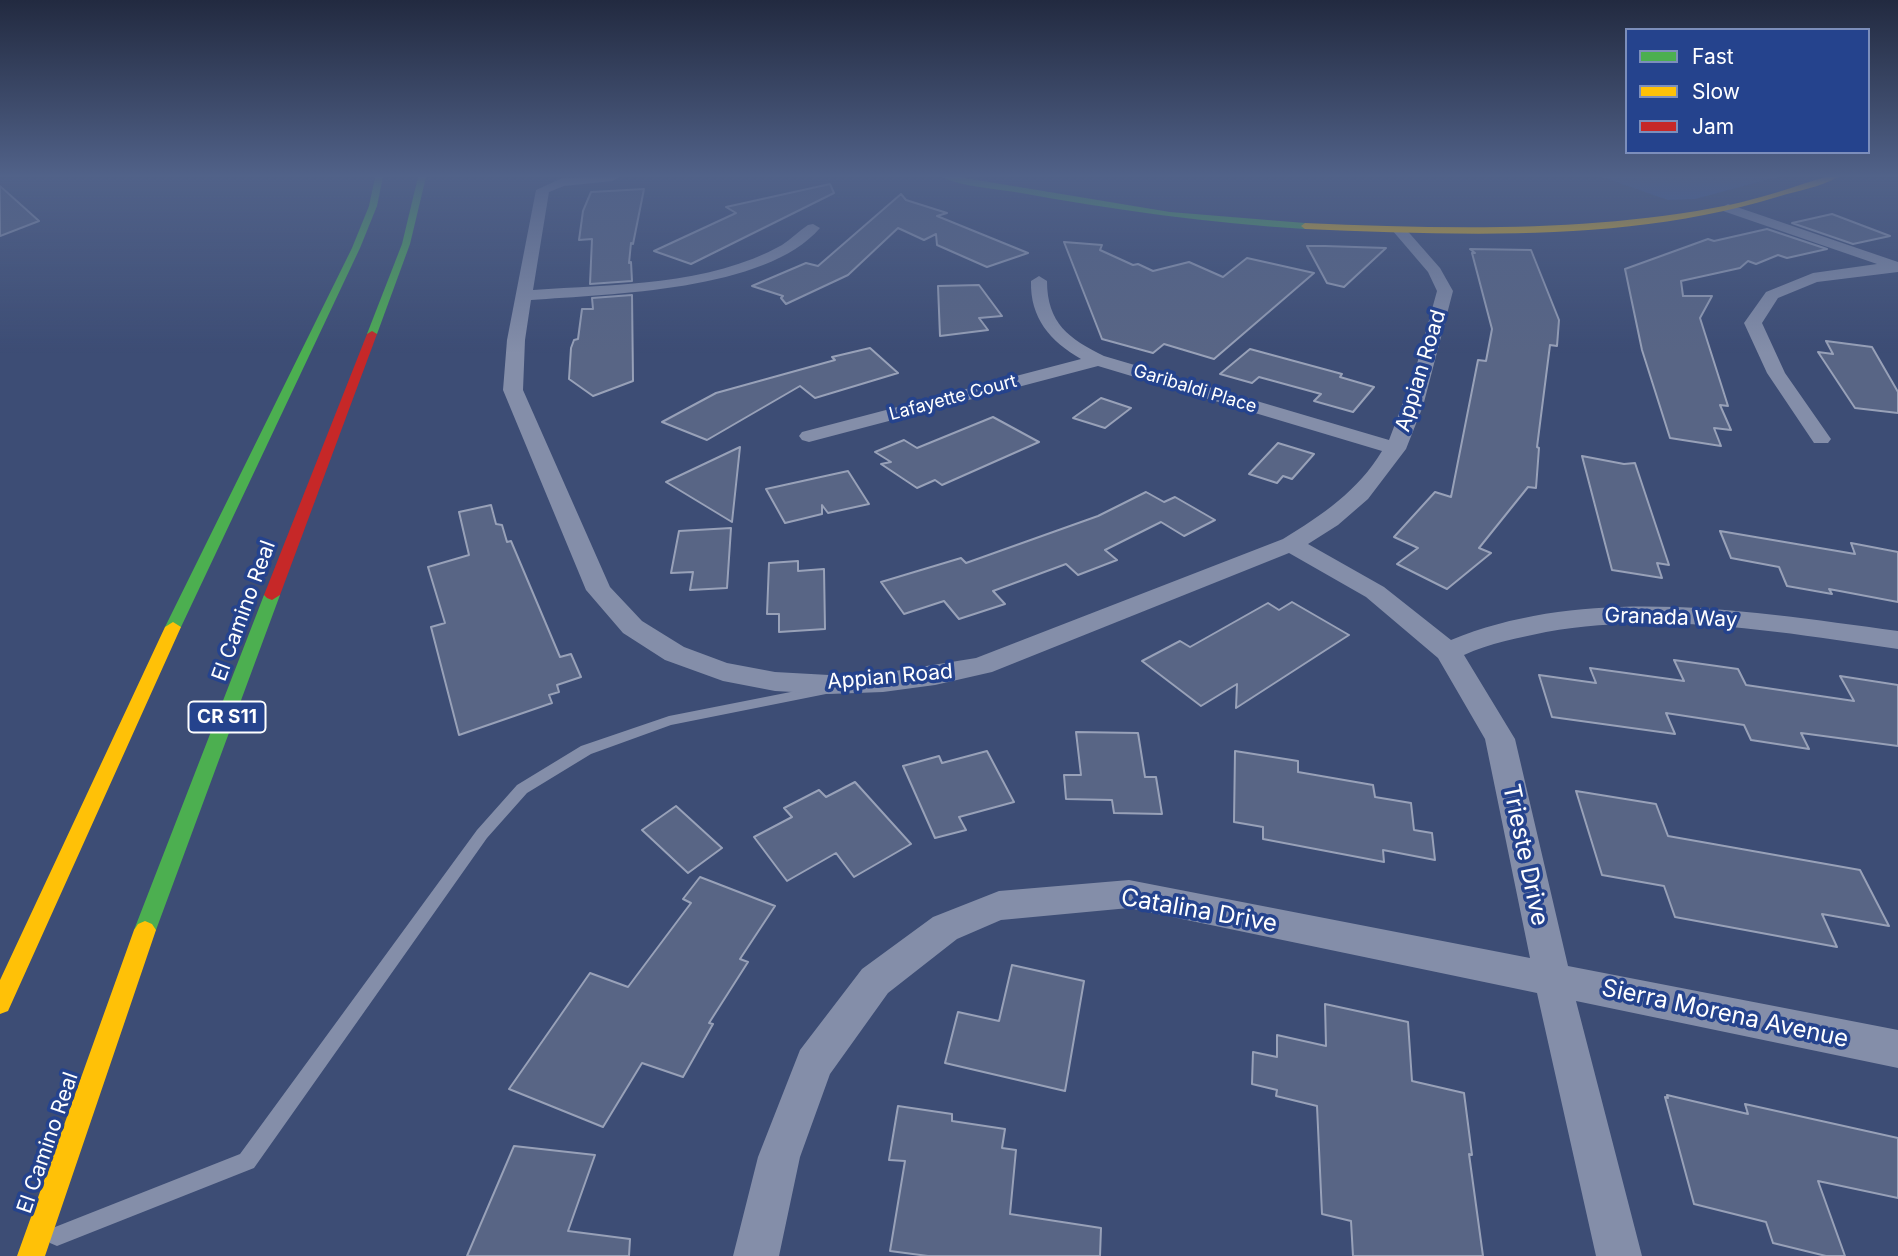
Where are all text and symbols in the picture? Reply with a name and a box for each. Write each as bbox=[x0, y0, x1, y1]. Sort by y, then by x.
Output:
legend bbox=[1625, 28, 1870, 154]
text: Fast bbox=[1692, 44, 1734, 69]
text: Slow bbox=[1692, 79, 1740, 104]
text: Jam bbox=[1692, 114, 1734, 139]
street label: Appian Road bbox=[1391, 307, 1451, 435]
street label: Garibaldi Place bbox=[1131, 360, 1259, 418]
street label: Lafayette Court bbox=[887, 371, 1019, 425]
street label: El Camino Real bbox=[207, 537, 281, 685]
street label: Granada Way bbox=[1604, 603, 1738, 633]
street label: Appian Road bbox=[826, 659, 954, 695]
road number: CR S11 bbox=[188, 702, 266, 732]
street label: Trieste Drive bbox=[1496, 782, 1554, 928]
street label: Catalina Drive bbox=[1119, 883, 1279, 939]
street label: Sierra Morena Avenue bbox=[1599, 974, 1851, 1054]
street label: El Camino Real bbox=[12, 1069, 84, 1217]

